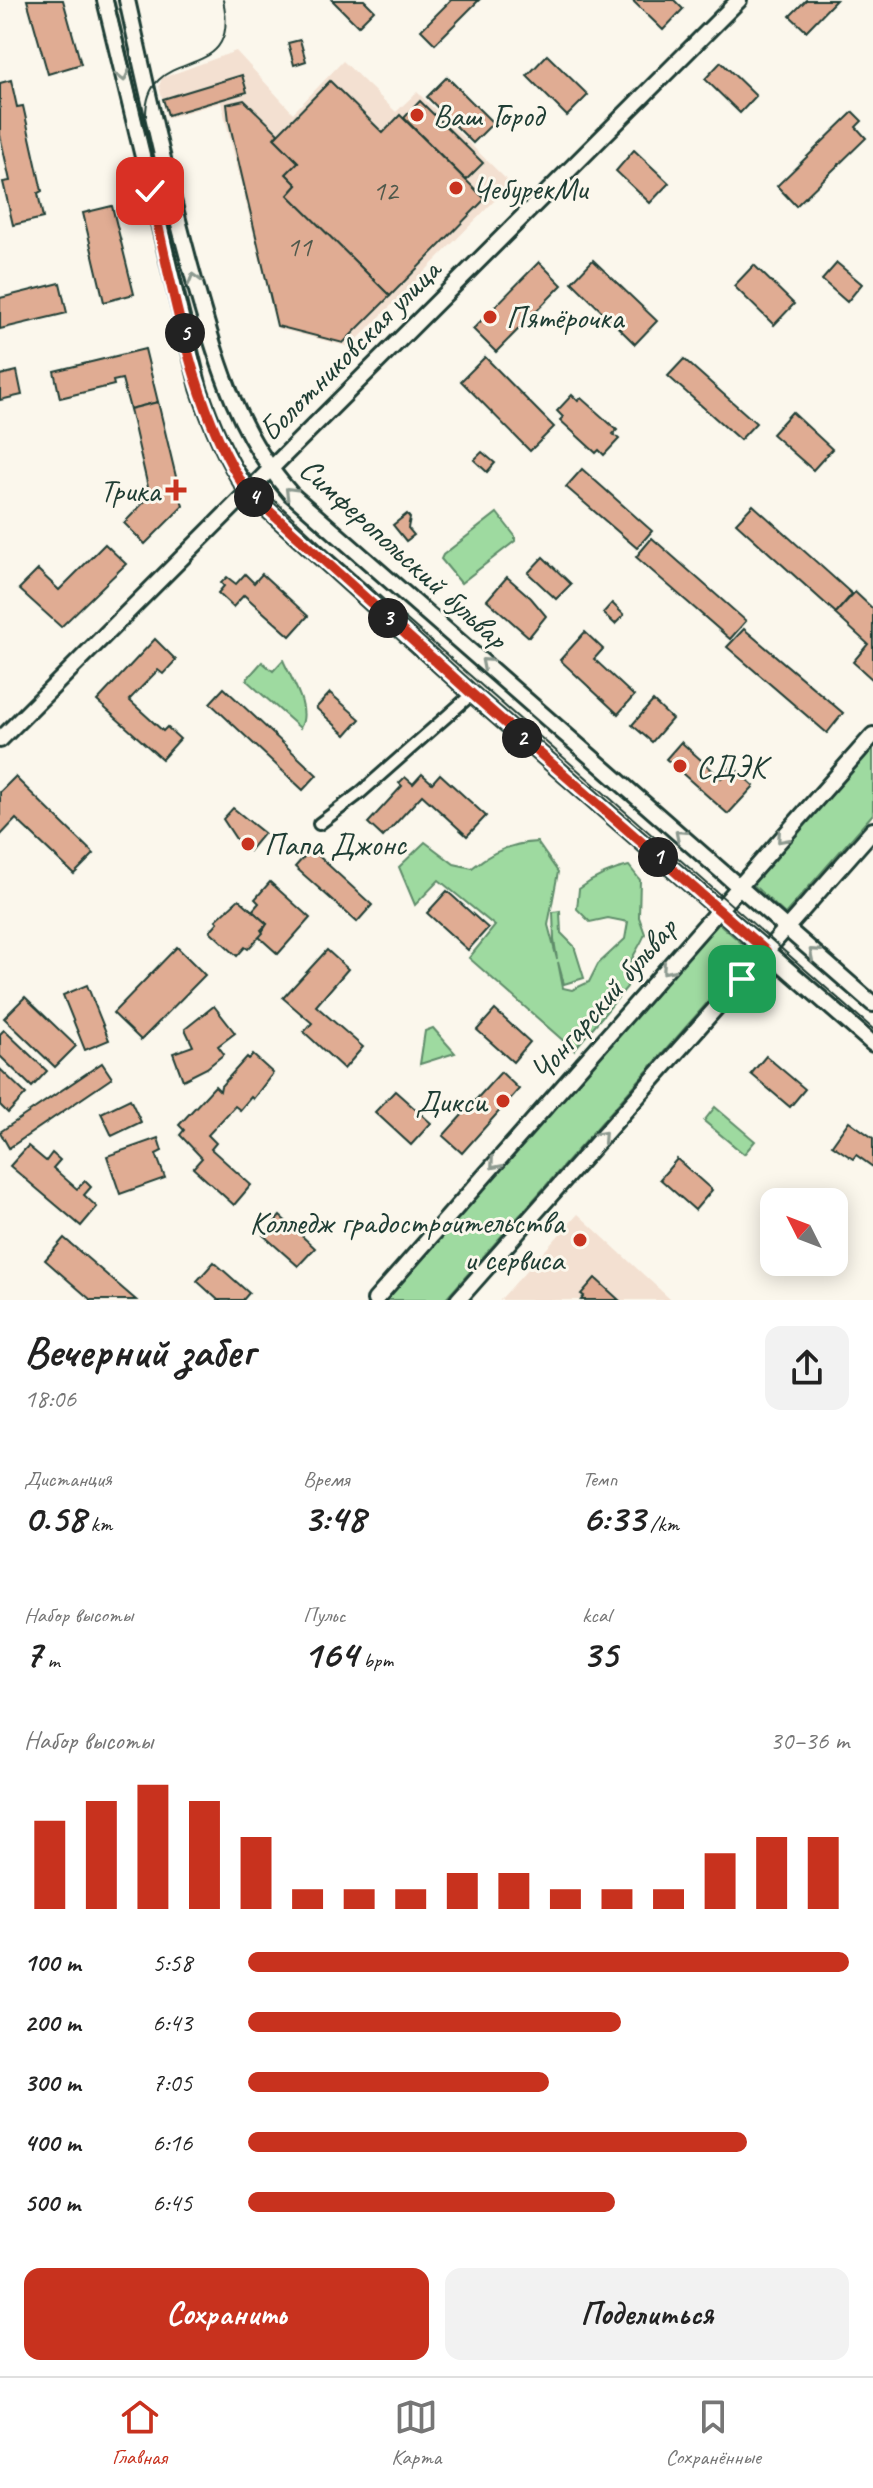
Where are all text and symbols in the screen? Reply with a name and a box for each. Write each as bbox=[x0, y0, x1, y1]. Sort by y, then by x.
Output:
one-way arrow bbox=[114, 69, 131, 82]
place label: Ваш Город bbox=[433, 95, 547, 136]
marker: Ваш Город bbox=[408, 106, 426, 124]
pin bbox=[116, 157, 184, 225]
place label: ЧебурекМи bbox=[472, 168, 590, 209]
icon: check bbox=[128, 169, 172, 213]
house number: 12 bbox=[372, 173, 400, 208]
marker: ЧебурекМи bbox=[447, 179, 465, 197]
house number: 11 bbox=[286, 229, 313, 264]
street label: Болотниковская улица bbox=[250, 249, 451, 450]
one-way arrow bbox=[187, 273, 203, 286]
place label: Пятёрочка bbox=[506, 297, 625, 338]
marker: Пятёрочка bbox=[481, 308, 499, 326]
pin: 5 bbox=[165, 313, 205, 353]
text: 5 bbox=[180, 319, 190, 347]
street label: Симферопольский бульвар bbox=[291, 449, 518, 659]
place label: Трика bbox=[100, 470, 162, 511]
pin: 4 bbox=[234, 477, 274, 517]
marker: Трика bbox=[167, 481, 185, 499]
text: 4 bbox=[249, 483, 259, 511]
one-way arrow bbox=[285, 487, 299, 501]
pin: 3 bbox=[368, 598, 408, 638]
text: 3 bbox=[383, 604, 393, 632]
one-way arrow bbox=[480, 658, 495, 673]
pin: 2 bbox=[502, 718, 542, 758]
text: 2 bbox=[517, 724, 527, 752]
place label: СДЭК bbox=[696, 746, 772, 787]
marker: СДЭК bbox=[671, 757, 689, 775]
place label: Папа Джонс bbox=[264, 824, 407, 865]
one-way arrow bbox=[777, 829, 792, 844]
one-way arrow bbox=[675, 831, 690, 845]
marker: Папа Джонс bbox=[239, 835, 257, 853]
pin: 1 bbox=[638, 837, 678, 877]
text: 1 bbox=[653, 843, 663, 871]
street label: Чонгарский бульвар bbox=[521, 907, 687, 1090]
pin bbox=[708, 945, 776, 1013]
one-way arrow bbox=[809, 948, 823, 963]
icon: arrive bbox=[720, 957, 764, 1001]
one-way arrow bbox=[662, 959, 677, 974]
place label: Дикси bbox=[415, 1081, 489, 1122]
marker: Дикси bbox=[494, 1092, 512, 1110]
one-way arrow bbox=[592, 1131, 606, 1146]
one-way arrow bbox=[490, 1154, 505, 1169]
north arrow bbox=[760, 1188, 848, 1276]
map controls bbox=[760, 1188, 848, 1276]
place label: Колледж градостроительства и сервиса bbox=[249, 1202, 566, 1280]
marker: Колледж градостроительства и сервиса bbox=[571, 1231, 589, 1249]
text: Вечерний забег bbox=[24, 1324, 254, 1379]
button: share bbox=[765, 1326, 849, 1410]
text: 18:06 bbox=[24, 1382, 76, 1415]
text: Дистанция bbox=[24, 1465, 112, 1493]
text: Время bbox=[303, 1465, 349, 1493]
text: Темп bbox=[582, 1465, 617, 1493]
text: 0.58 bbox=[24, 1493, 85, 1543]
text: 3:48 bbox=[303, 1493, 365, 1543]
text: 6:33 bbox=[582, 1493, 645, 1543]
text: km bbox=[85, 1510, 112, 1538]
text: /km bbox=[645, 1510, 679, 1538]
text: Набор высоты bbox=[24, 1601, 133, 1629]
text: Пульс bbox=[303, 1601, 345, 1629]
text: kcal bbox=[582, 1601, 611, 1629]
text: 7 bbox=[24, 1629, 42, 1679]
text: 164 bbox=[303, 1629, 358, 1679]
text: 35 bbox=[582, 1629, 617, 1679]
text: m bbox=[42, 1646, 60, 1674]
text: bpm bbox=[358, 1646, 393, 1674]
text: Набор высоты bbox=[24, 1724, 153, 1757]
text: 30–36 m bbox=[770, 1724, 849, 1757]
text: 100 m bbox=[24, 1946, 80, 1979]
text: 5:58 bbox=[152, 1946, 192, 1979]
text: 200 m bbox=[24, 2006, 80, 2039]
text: 6:43 bbox=[152, 2006, 192, 2039]
text: 300 m bbox=[24, 2066, 80, 2099]
text: 7:05 bbox=[152, 2066, 192, 2099]
text: 400 m bbox=[24, 2126, 80, 2159]
text: 6:16 bbox=[152, 2126, 192, 2159]
text: 500 m bbox=[24, 2186, 80, 2219]
text: 6:45 bbox=[152, 2186, 192, 2219]
button: Сохранить bbox=[24, 2268, 429, 2360]
button: Поделиться bbox=[445, 2268, 849, 2360]
tab: Главная bbox=[112, 2395, 167, 2471]
tab: Карта bbox=[391, 2395, 441, 2471]
tab: Сохранённые bbox=[665, 2395, 761, 2471]

